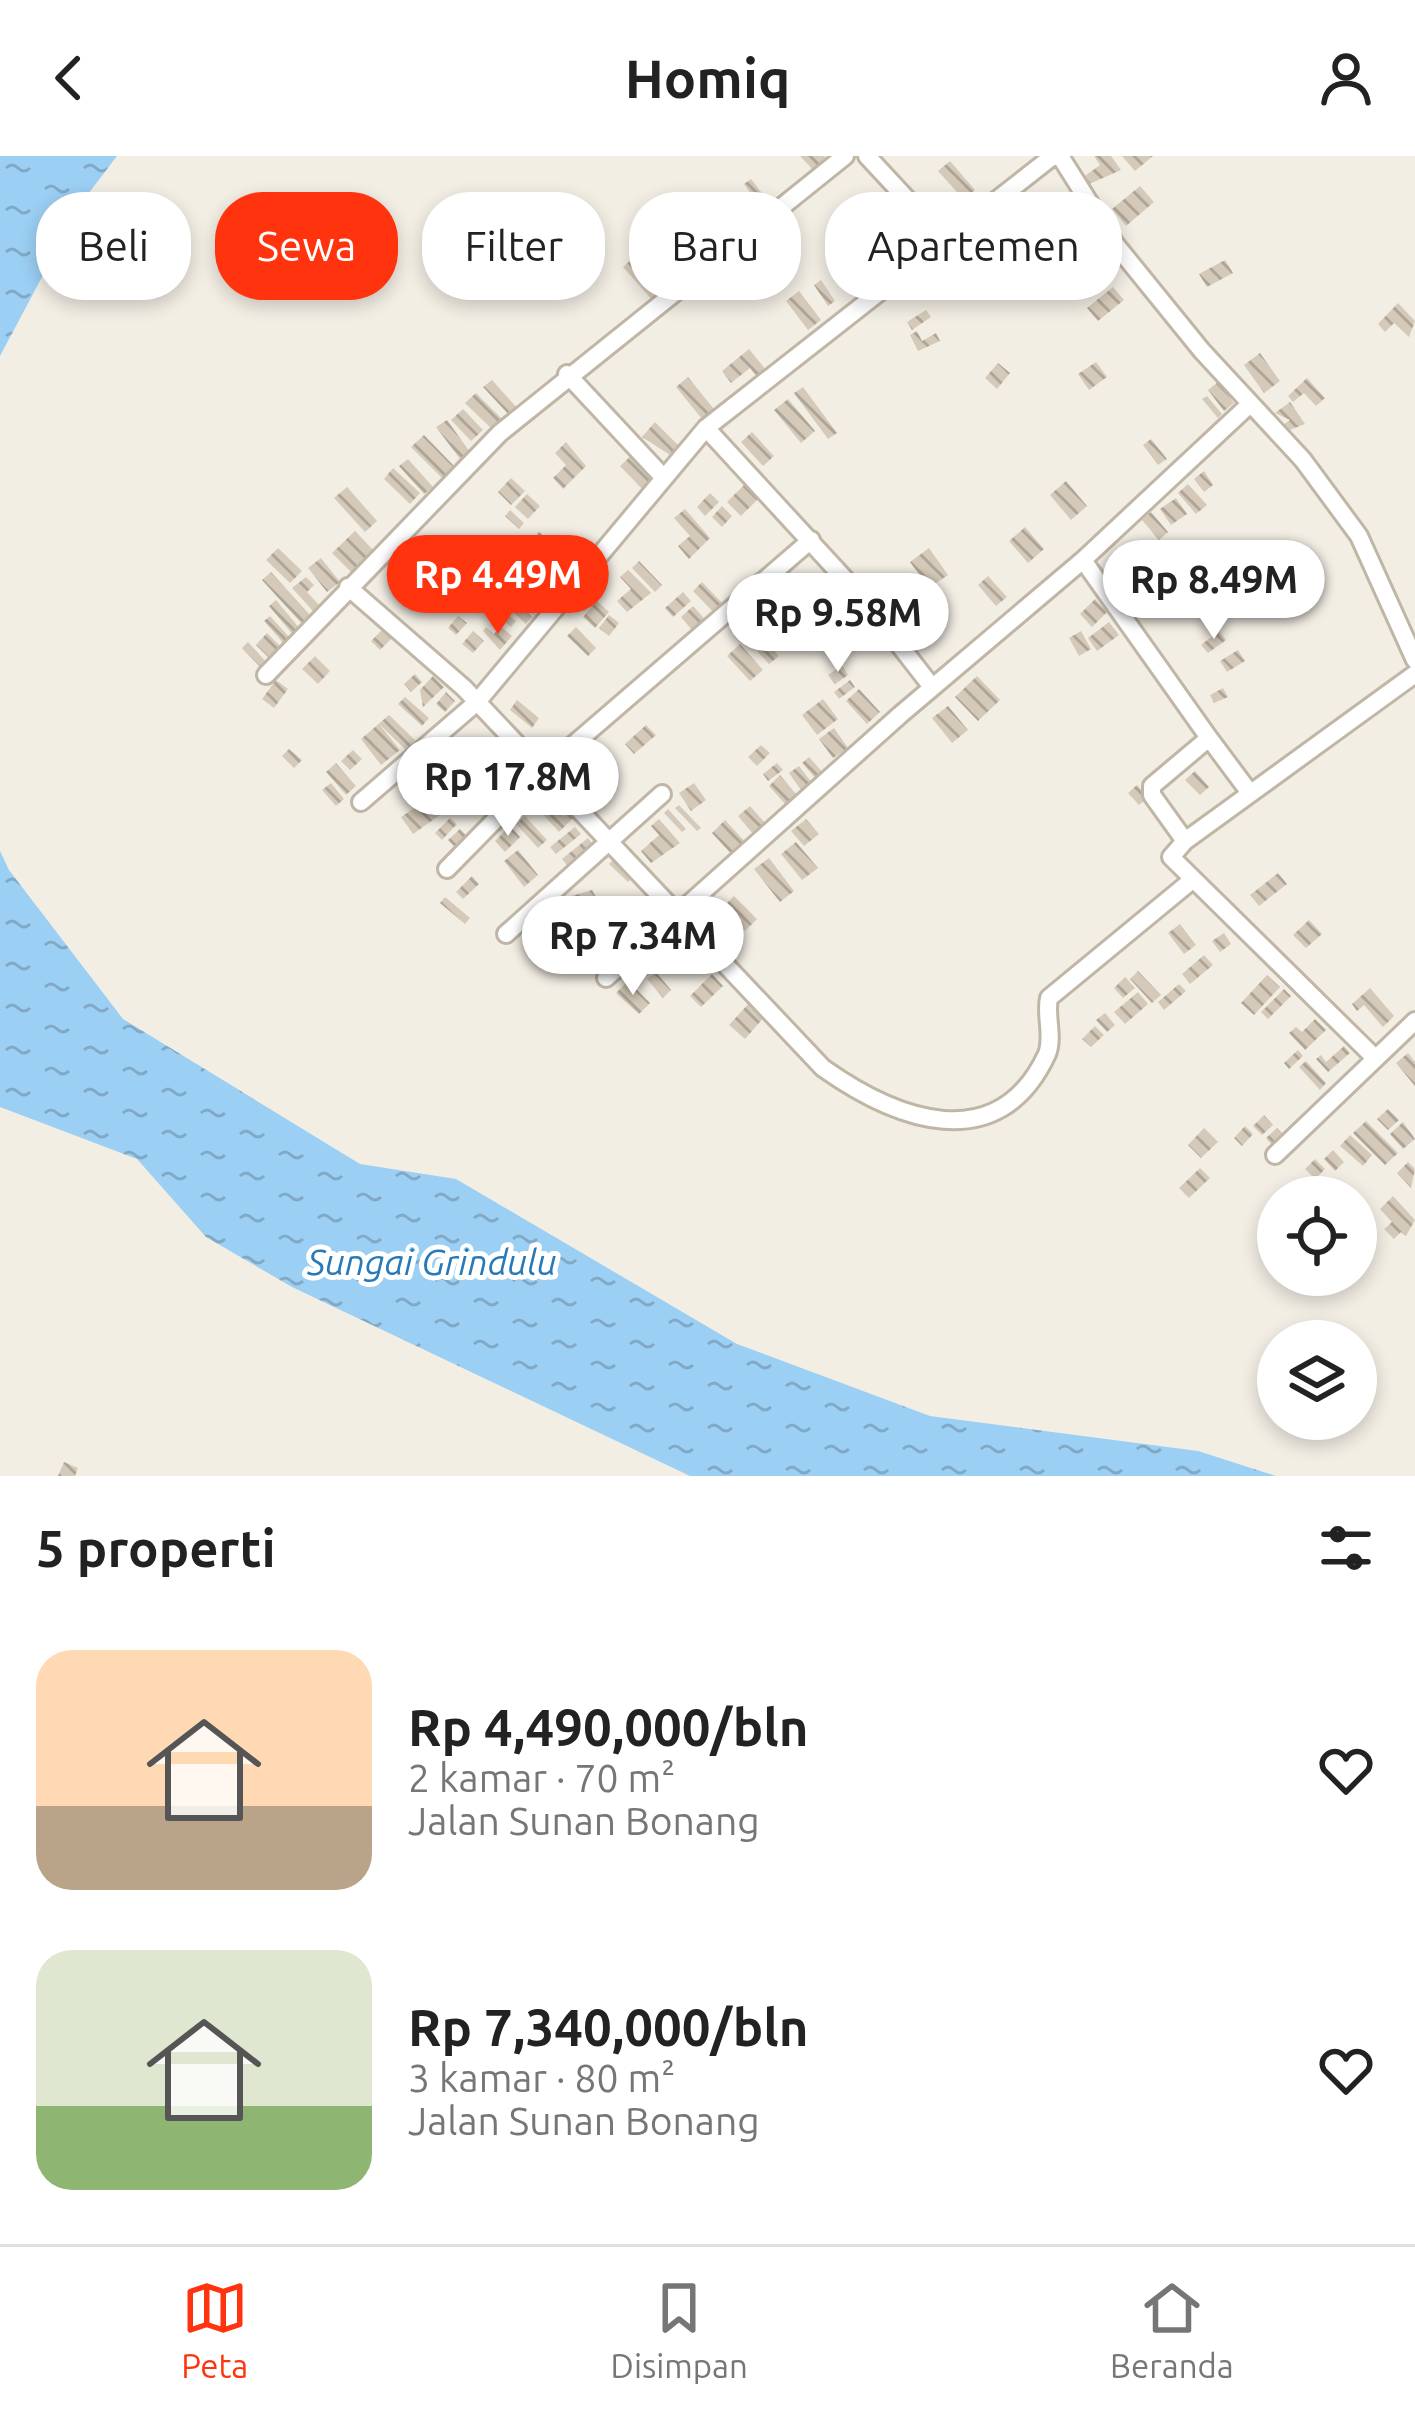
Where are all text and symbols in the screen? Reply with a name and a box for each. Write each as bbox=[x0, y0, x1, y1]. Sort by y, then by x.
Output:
icon: back bbox=[36, 45, 102, 111]
icon: person bbox=[1313, 45, 1379, 111]
text: Homiq bbox=[625, 48, 790, 108]
chip: Beli bbox=[36, 192, 191, 300]
chip: Sewa bbox=[215, 192, 398, 300]
chip: Filter bbox=[422, 192, 605, 300]
chip: Baru bbox=[629, 192, 801, 300]
chip: Apartemen bbox=[825, 192, 1122, 300]
pin: Rp 4.49M bbox=[374, 535, 622, 637]
pin: Rp 8.49M bbox=[1090, 540, 1338, 642]
text: Rp 4.49M bbox=[414, 552, 582, 595]
text: Rp 8.49M bbox=[1130, 557, 1298, 600]
pin: Rp 9.58M bbox=[714, 573, 962, 675]
text: Rp 9.58M bbox=[754, 590, 922, 633]
pin: Rp 17.8M bbox=[384, 737, 632, 839]
text: Rp 17.8M bbox=[424, 754, 592, 797]
pin: Rp 7.34M bbox=[509, 896, 757, 998]
text: Rp 7.34M bbox=[549, 913, 717, 956]
map controls bbox=[1257, 1176, 1377, 1440]
button: locate bbox=[1257, 1176, 1377, 1296]
water label: Sungai Grindulu bbox=[306, 1241, 557, 1282]
button: layers bbox=[1257, 1320, 1377, 1440]
icon: filters bbox=[1313, 1515, 1379, 1581]
text: 5 properti bbox=[36, 1519, 276, 1577]
icon: home bbox=[132, 1698, 276, 1842]
text: Rp 4,490,000/bln bbox=[408, 1698, 808, 1756]
icon: heart bbox=[1313, 1737, 1379, 1803]
text: 2 kamar · 70 m² bbox=[408, 1756, 675, 1799]
text: Jalan Sunan Bonang bbox=[408, 1799, 760, 1842]
icon: home bbox=[132, 1998, 276, 2142]
text: Rp 7,340,000/bln bbox=[408, 1998, 808, 2056]
icon: heart bbox=[1313, 2037, 1379, 2103]
text: 3 kamar · 80 m² bbox=[408, 2056, 675, 2099]
text: Jalan Sunan Bonang bbox=[408, 2099, 760, 2142]
tab: Peta bbox=[181, 2275, 248, 2384]
tab: Disimpan bbox=[611, 2275, 748, 2384]
tab: Beranda bbox=[1110, 2275, 1234, 2384]

